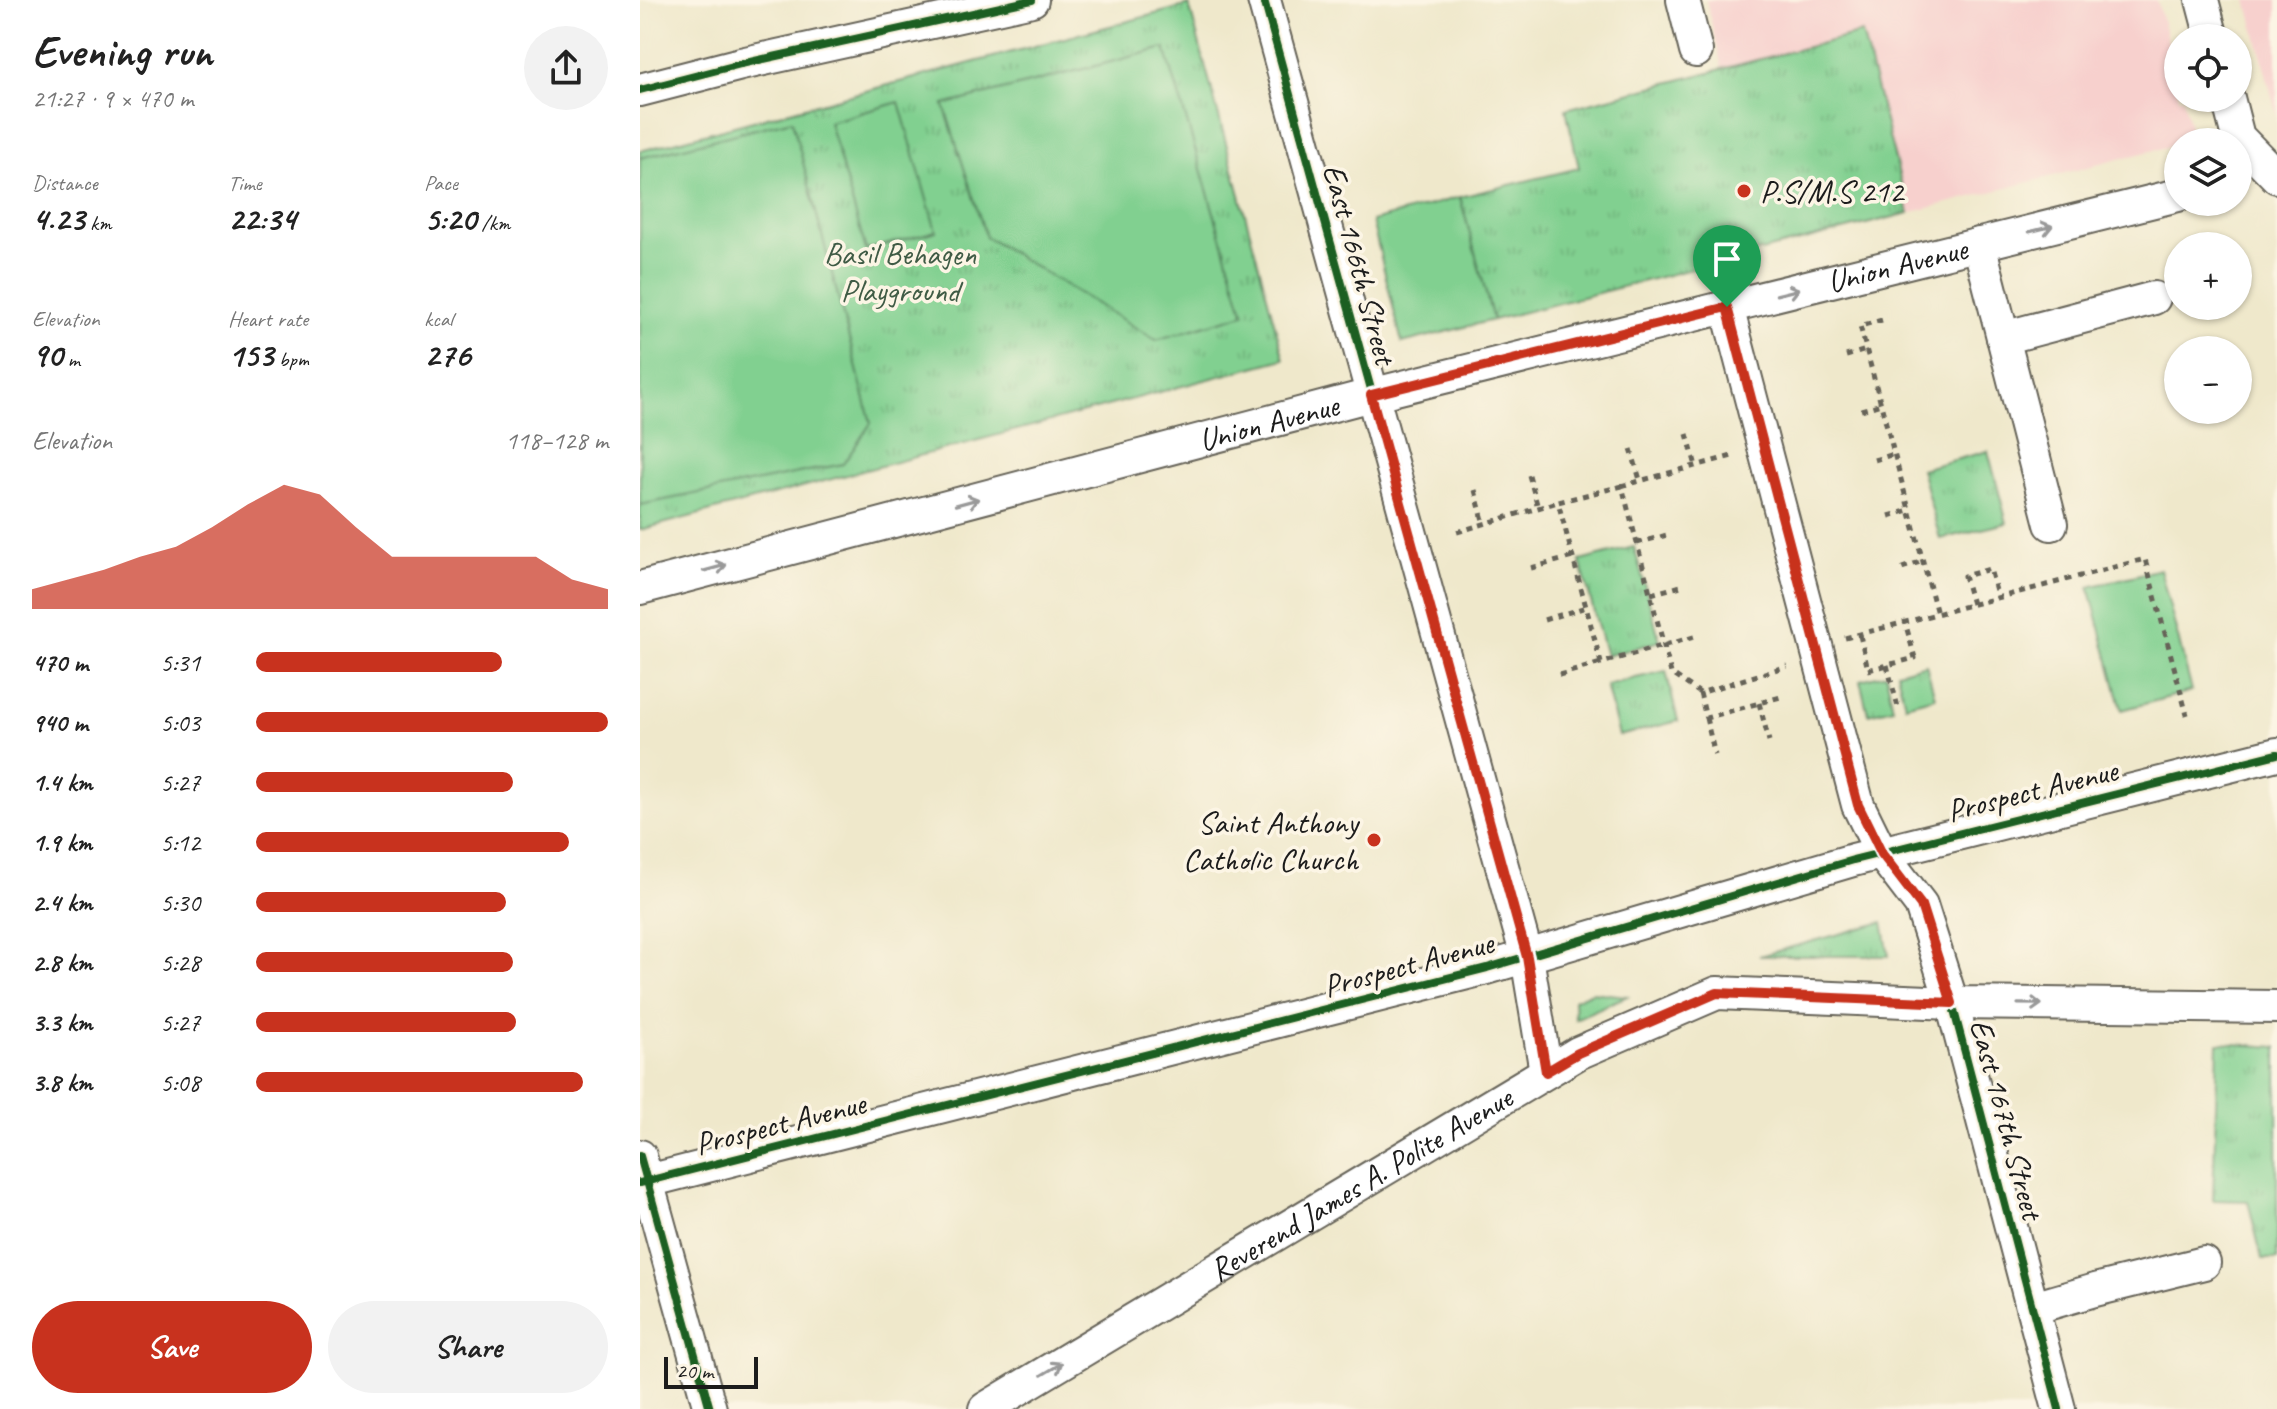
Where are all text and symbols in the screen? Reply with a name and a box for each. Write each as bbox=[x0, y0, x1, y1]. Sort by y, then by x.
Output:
text: Evening run bbox=[32, 24, 212, 79]
map controls bbox=[2164, 24, 2252, 424]
button: locate bbox=[2164, 24, 2252, 112]
button: share bbox=[524, 26, 608, 110]
text: 21:27 · 9 × 470 m bbox=[32, 82, 193, 115]
button: layers bbox=[2164, 128, 2252, 216]
street label: East 166th Street bbox=[1313, 160, 1407, 372]
text: Distance bbox=[32, 169, 98, 197]
text: Time bbox=[228, 169, 262, 197]
text: Pace bbox=[424, 169, 458, 197]
place label: P.S/M.S 212 bbox=[1760, 171, 1906, 212]
marker: P.S/M.S 212 bbox=[1735, 182, 1753, 200]
text: 4.23 bbox=[32, 197, 85, 240]
text: 22:34 bbox=[228, 197, 296, 240]
text: 5:20 bbox=[424, 197, 476, 240]
text: km bbox=[85, 209, 111, 237]
text: /km bbox=[476, 209, 510, 237]
one-way arrow bbox=[2027, 221, 2053, 236]
pin bbox=[1693, 225, 1761, 307]
street label: Union Avenue bbox=[1823, 227, 1974, 302]
button: + bbox=[2164, 232, 2252, 320]
park label: Basil Behagen Playground bbox=[824, 233, 977, 311]
icon: arrive bbox=[1705, 237, 1749, 281]
one-way arrow bbox=[1775, 283, 1801, 298]
text: Elevation bbox=[32, 305, 100, 333]
text: Heart rate bbox=[228, 305, 308, 333]
text: kcal bbox=[424, 305, 453, 333]
text: 90 bbox=[32, 333, 62, 376]
text: 153 bbox=[228, 333, 273, 376]
text: 276 bbox=[424, 333, 470, 376]
button: − bbox=[2164, 336, 2252, 424]
text: m bbox=[62, 345, 80, 373]
text: bpm bbox=[273, 345, 309, 373]
street label: Union Avenue bbox=[1194, 384, 1345, 461]
text: Elevation bbox=[32, 424, 112, 457]
text: 118–128 m bbox=[505, 424, 608, 457]
one-way arrow bbox=[953, 493, 979, 508]
one-way arrow bbox=[702, 559, 728, 574]
text: 470 m bbox=[32, 646, 88, 679]
text: 5:31 bbox=[160, 646, 200, 679]
text: 940 m bbox=[32, 706, 88, 739]
text: 5:03 bbox=[160, 706, 200, 739]
street label: Prospect Avenue bbox=[1943, 749, 2124, 831]
text: 1.4 km bbox=[32, 766, 92, 799]
text: 5:27 bbox=[160, 766, 200, 799]
place label: Saint Anthony Catholic Church bbox=[1183, 802, 1361, 880]
text: 1.9 km bbox=[32, 826, 92, 859]
text: 5:12 bbox=[160, 826, 200, 859]
marker: Saint Anthony Catholic Church bbox=[1365, 831, 1383, 849]
text: 2.4 km bbox=[32, 886, 92, 919]
text: 5:30 bbox=[160, 886, 200, 919]
street label: Prospect Avenue bbox=[1319, 921, 1500, 1007]
text: 2.8 km bbox=[32, 946, 92, 979]
text: 5:28 bbox=[160, 946, 200, 979]
one-way arrow bbox=[2016, 996, 2043, 1012]
text: 3.3 km bbox=[32, 1006, 92, 1039]
text: 5:27 bbox=[160, 1006, 200, 1039]
street label: East 167th Street bbox=[1960, 1015, 2054, 1227]
text: 3.8 km bbox=[32, 1066, 92, 1099]
text: 5:08 bbox=[160, 1066, 200, 1099]
street label: Reverend James A. Polite Avenue bbox=[1202, 1076, 1522, 1291]
street label: Prospect Avenue bbox=[691, 1082, 872, 1164]
button: Save bbox=[32, 1301, 312, 1393]
button: Share bbox=[328, 1301, 608, 1393]
scale bar bbox=[664, 1353, 758, 1389]
text: 20 m bbox=[676, 1357, 713, 1385]
one-way arrow bbox=[1040, 1361, 1063, 1377]

